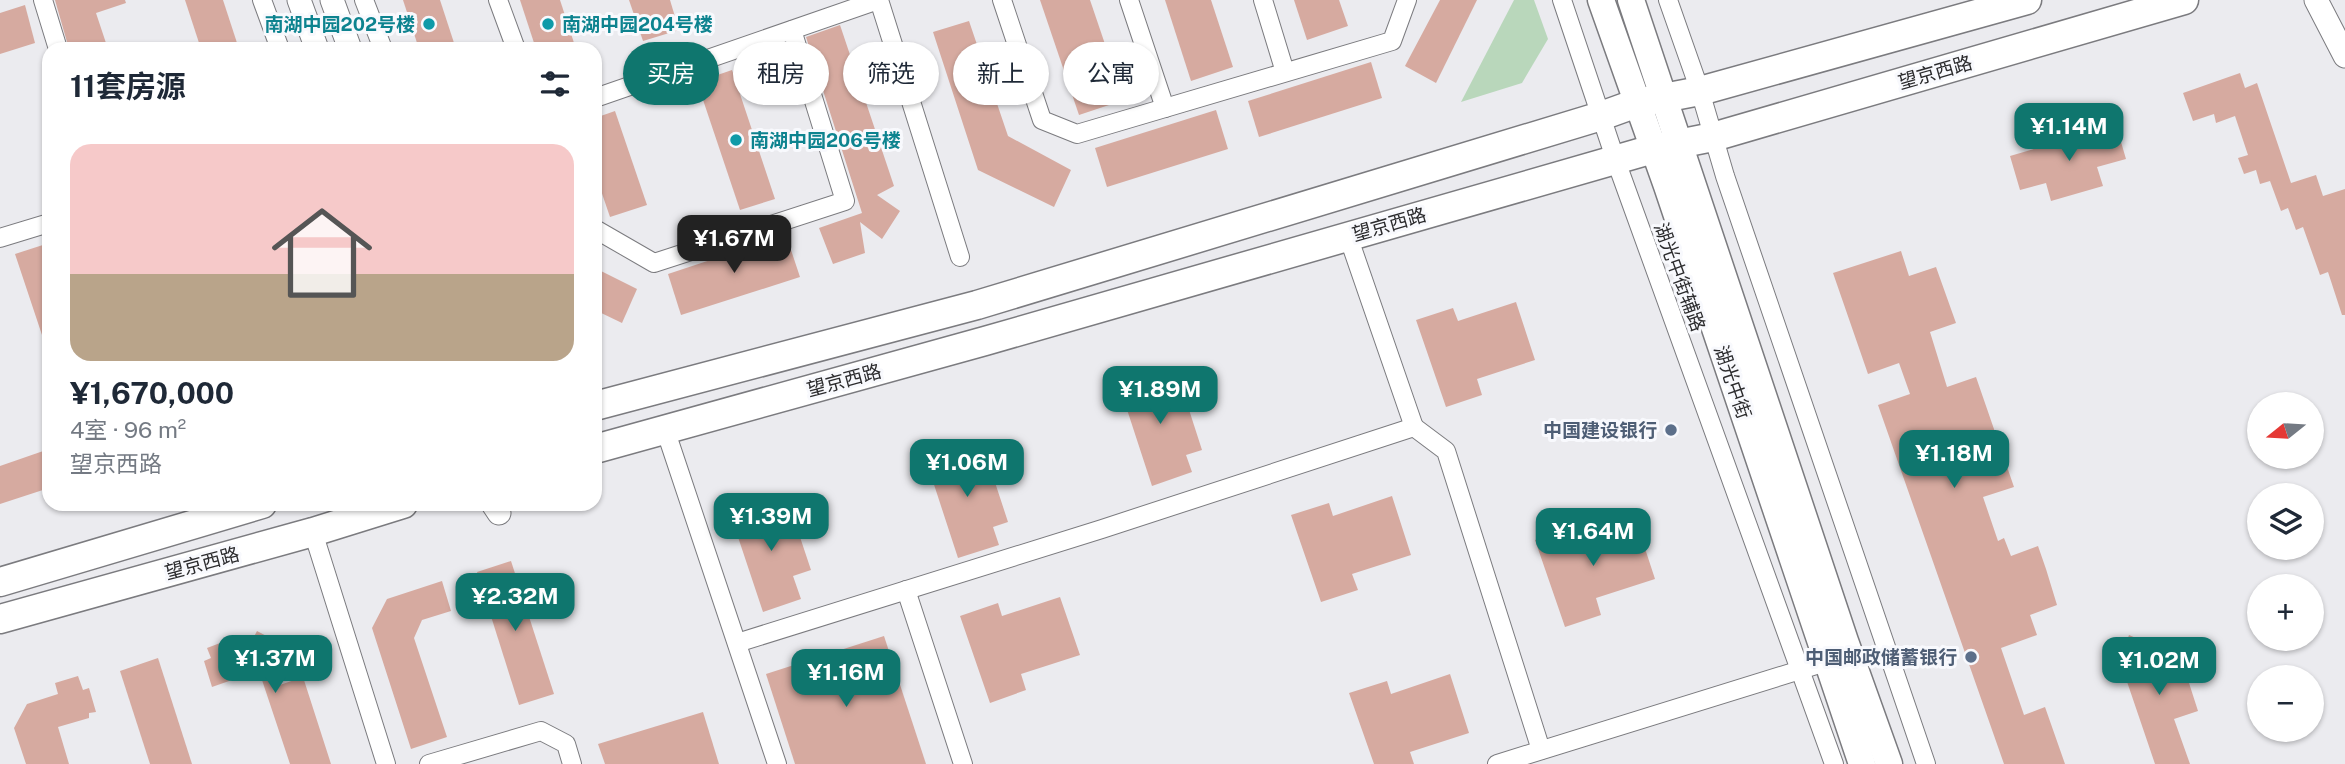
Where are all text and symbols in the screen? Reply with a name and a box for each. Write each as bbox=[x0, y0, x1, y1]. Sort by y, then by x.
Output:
place label: 南湖中园202号楼 bbox=[265, 13, 415, 35]
place label: 南湖中园204号楼 bbox=[562, 13, 713, 35]
marker: 南湖中园202号楼 bbox=[421, 16, 437, 32]
marker: 南湖中园204号楼 bbox=[540, 16, 556, 32]
chip: 买房 bbox=[623, 42, 719, 105]
chip: 租房 bbox=[733, 42, 829, 105]
chip: 筛选 bbox=[843, 42, 939, 105]
chip: 新上 bbox=[953, 42, 1049, 105]
chip: 公寓 bbox=[1063, 42, 1159, 105]
street label: 望京西路 bbox=[1895, 51, 1975, 93]
icon: filters bbox=[536, 65, 574, 103]
text: 11套房源 bbox=[70, 68, 186, 104]
pin: ¥1.14M bbox=[2012, 104, 2126, 163]
text: ¥1.14M bbox=[2030, 112, 2108, 139]
place label: 南湖中园206号楼 bbox=[750, 129, 901, 151]
marker: 南湖中园206号楼 bbox=[728, 132, 744, 148]
icon: home bbox=[259, 190, 385, 316]
street label: 望京西路 bbox=[1349, 203, 1429, 245]
pin: ¥1.67M bbox=[677, 216, 791, 275]
street label: 湖光中街辅路 bbox=[1650, 220, 1710, 334]
text: ¥1.67M bbox=[693, 224, 775, 251]
street label: 湖光中街 bbox=[1710, 342, 1756, 422]
street label: 望京西路 bbox=[804, 360, 884, 400]
pin: ¥1.89M bbox=[1103, 366, 1217, 426]
text: ¥1,670,000 bbox=[70, 375, 234, 411]
text: ¥1.89M bbox=[1119, 375, 1201, 402]
north arrow bbox=[2247, 392, 2324, 469]
map controls bbox=[2247, 392, 2324, 742]
text: 4室 · 96 m² bbox=[70, 416, 186, 443]
place label: 中国建设银行 bbox=[1543, 419, 1657, 441]
marker: 中国建设银行 bbox=[1663, 422, 1679, 438]
pin: ¥1.18M bbox=[1897, 430, 2011, 490]
text: ¥1.18M bbox=[1915, 439, 1993, 466]
pin: ¥1.06M bbox=[910, 440, 1024, 499]
text: ¥1.06M bbox=[926, 448, 1008, 475]
text: 望京西路 bbox=[70, 450, 162, 477]
button: layers bbox=[2247, 483, 2324, 560]
pin: ¥1.39M bbox=[714, 494, 828, 553]
text: ¥1.39M bbox=[730, 502, 812, 529]
pin: ¥1.64M bbox=[1536, 508, 1650, 568]
text: ¥1.64M bbox=[1552, 517, 1634, 544]
street label: 望京西路 bbox=[162, 543, 242, 583]
pin: ¥2.32M bbox=[458, 574, 572, 633]
button: + bbox=[2247, 574, 2324, 651]
text: ¥2.32M bbox=[472, 582, 558, 609]
pin: ¥1.37M bbox=[218, 636, 332, 695]
pin: ¥1.02M bbox=[2102, 638, 2216, 697]
text: ¥1.37M bbox=[234, 644, 316, 671]
place label: 中国邮政储蓄银行 bbox=[1805, 646, 1957, 668]
text: ¥1.02M bbox=[2118, 646, 2200, 673]
marker: 中国邮政储蓄银行 bbox=[1963, 649, 1979, 665]
pin: ¥1.16M bbox=[789, 650, 903, 709]
text: ¥1.16M bbox=[807, 658, 885, 685]
button: − bbox=[2247, 665, 2324, 742]

